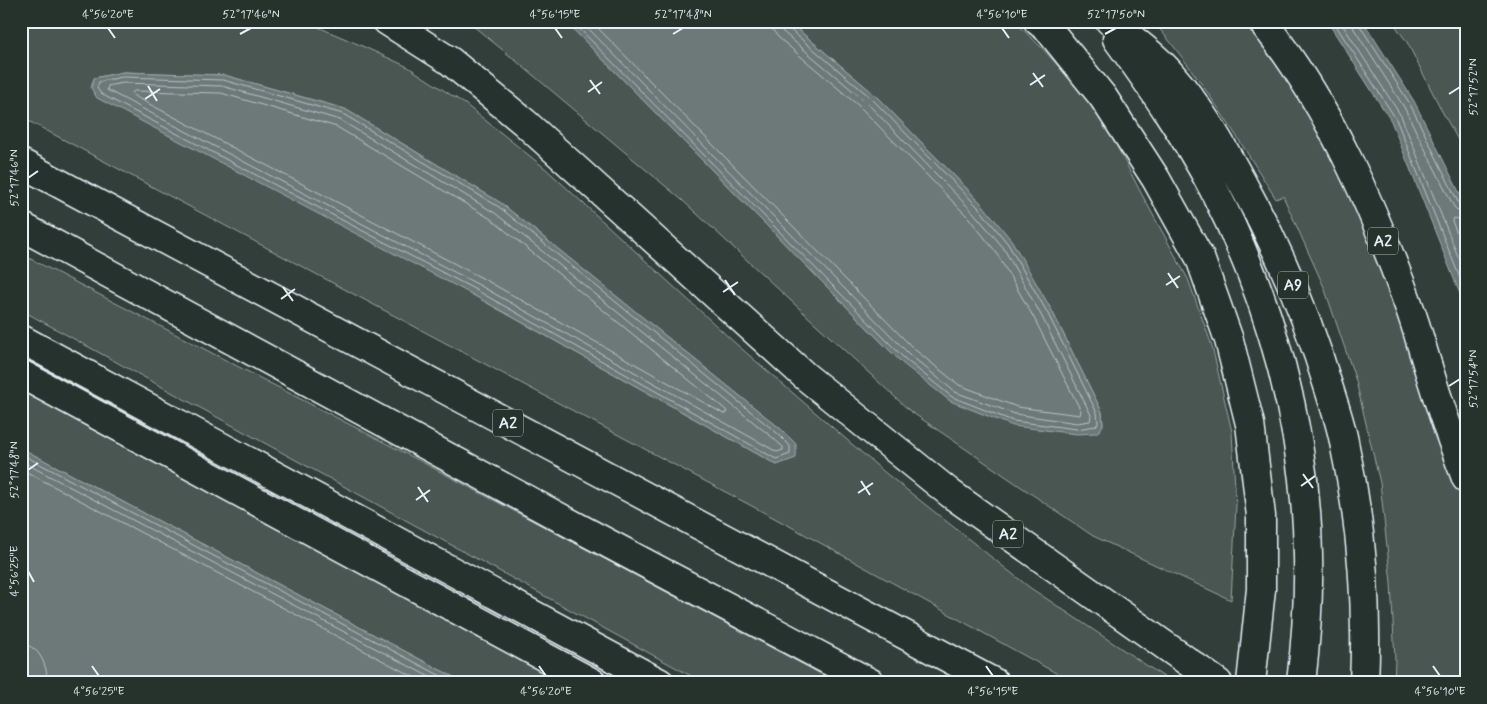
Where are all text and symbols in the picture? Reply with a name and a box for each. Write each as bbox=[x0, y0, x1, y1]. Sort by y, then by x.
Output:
text: 4°56'20"E bbox=[82, 7, 134, 23]
text: 52°17'46"N bbox=[222, 7, 280, 23]
text: 4°56'15"E bbox=[530, 7, 580, 23]
text: 52°17'48"N bbox=[654, 7, 712, 23]
text: 4°56'10"E bbox=[976, 7, 1028, 23]
text: 52°17'50"N bbox=[1087, 7, 1145, 23]
text: 52°17'52"N bbox=[1466, 58, 1482, 116]
text: 52°17'46"N bbox=[7, 149, 23, 207]
road number: A2 bbox=[1368, 228, 1398, 255]
road number: A9 bbox=[1278, 272, 1308, 298]
text: 52°17'54"N bbox=[1466, 350, 1482, 408]
road number: A2 bbox=[493, 409, 523, 436]
text: 52°17'48"N bbox=[7, 441, 23, 499]
road number: A2 bbox=[993, 520, 1023, 548]
text: 4°56'25"E bbox=[7, 545, 23, 597]
text: 4°56'25"E bbox=[73, 684, 125, 700]
text: 4°56'20"E bbox=[520, 684, 572, 700]
text: 4°56'15"E bbox=[968, 684, 1018, 700]
text: 4°56'10"E bbox=[1414, 684, 1466, 700]

